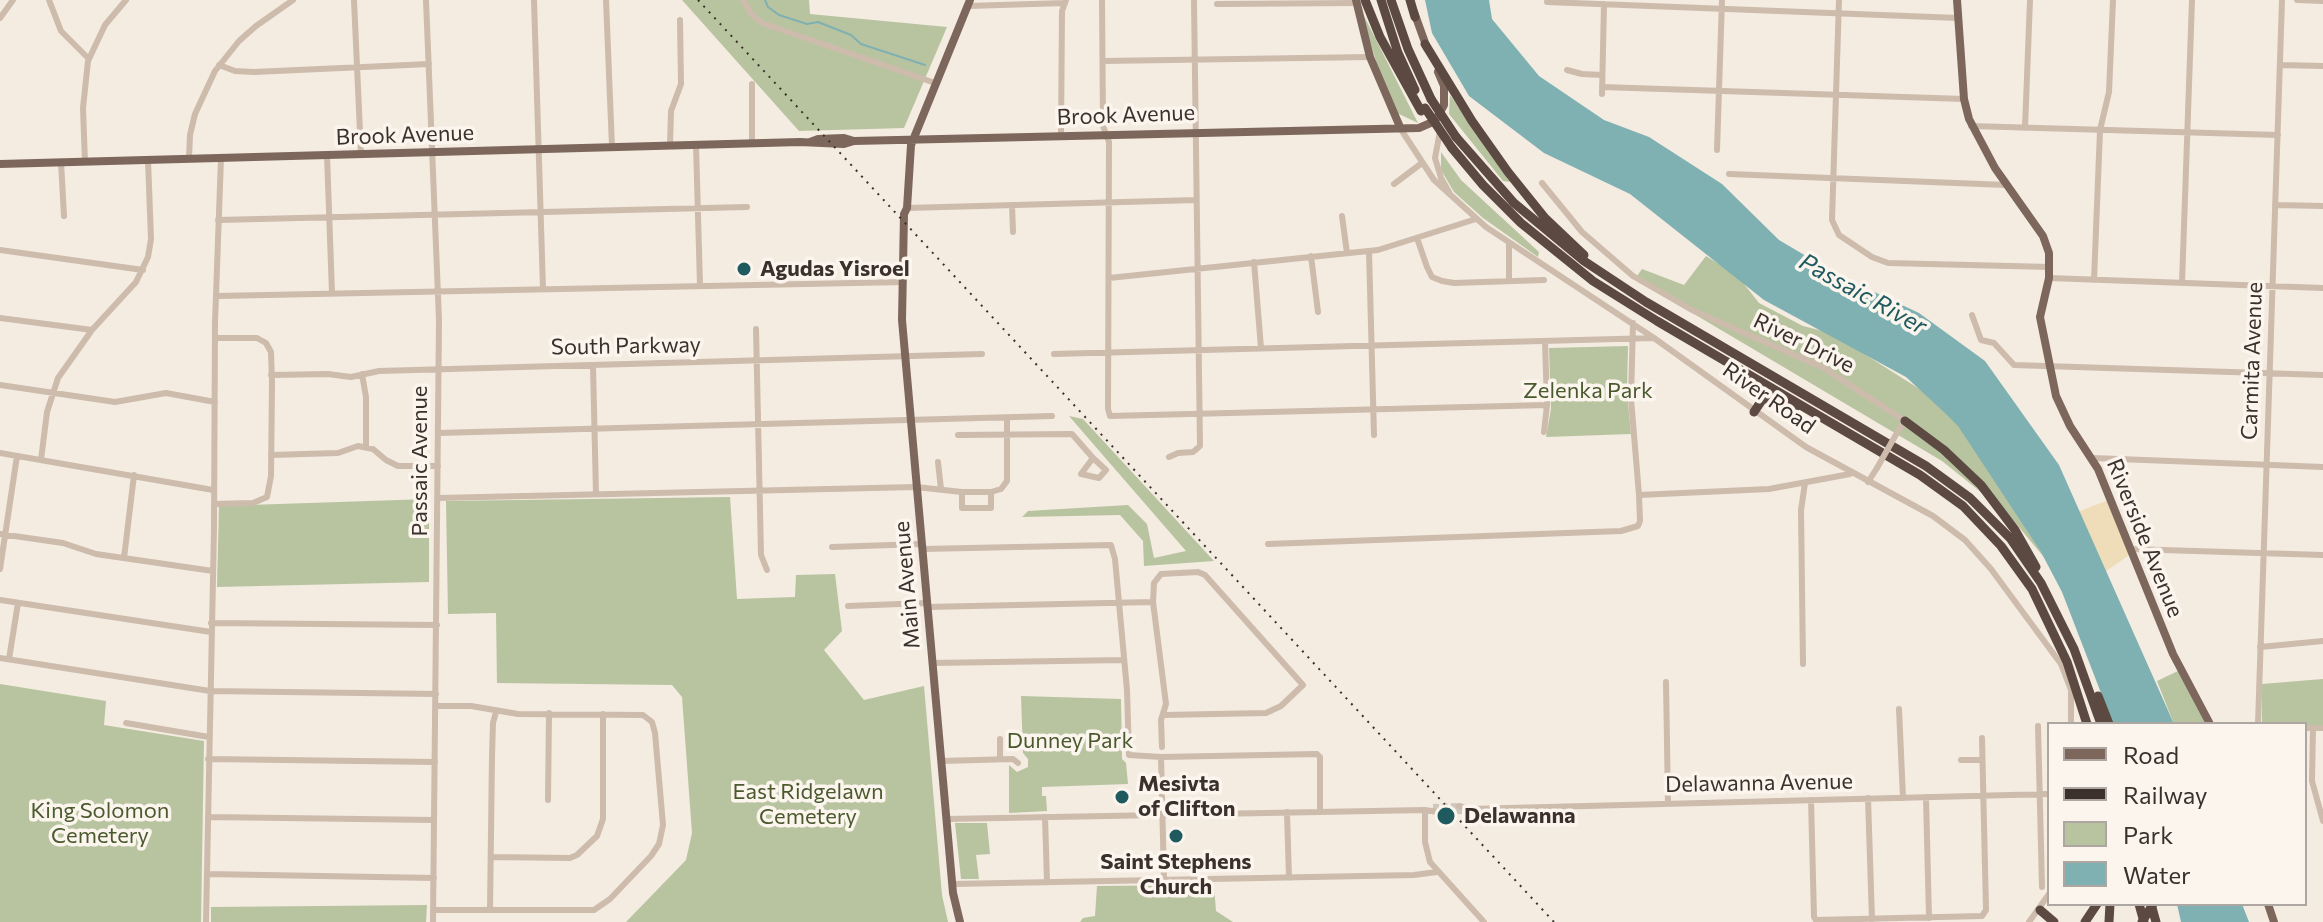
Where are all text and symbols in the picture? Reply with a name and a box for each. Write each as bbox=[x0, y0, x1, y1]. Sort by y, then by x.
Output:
street label: Brook Avenue bbox=[1056, 99, 1196, 131]
street label: Brook Avenue bbox=[335, 119, 475, 151]
water label: Passaic River bbox=[1794, 247, 1932, 341]
place label: Agudas Yisroel bbox=[760, 256, 910, 282]
marker: Agudas Yisroel bbox=[735, 260, 753, 278]
street label: Carmita Avenue bbox=[2236, 281, 2268, 441]
street label: River Drive bbox=[1749, 307, 1859, 379]
street label: South Parkway bbox=[551, 331, 701, 361]
street label: River Road bbox=[1717, 356, 1821, 440]
park label: Zelenka Park bbox=[1523, 378, 1653, 404]
street label: Passaic Avenue bbox=[407, 386, 433, 536]
street label: Riverside Avenue bbox=[2101, 455, 2189, 621]
street label: Main Avenue bbox=[888, 520, 926, 650]
legend bbox=[2047, 722, 2307, 906]
park label: Dunney Park bbox=[1007, 728, 1133, 754]
text: Road bbox=[2123, 740, 2179, 769]
street label: Delawanna Avenue bbox=[1665, 768, 1853, 798]
place label: Mesivta of Clifton bbox=[1138, 771, 1236, 822]
park label: East Ridgelawn Cemetery bbox=[732, 779, 884, 830]
text: Railway bbox=[2123, 780, 2208, 809]
marker: Mesivta of Clifton bbox=[1113, 788, 1131, 806]
park label: King Solomon Cemetery bbox=[31, 798, 169, 850]
place label: Delawanna bbox=[1464, 803, 1576, 829]
marker: Delawanna bbox=[1435, 805, 1457, 827]
text: Park bbox=[2123, 820, 2173, 849]
marker: Saint Stephens Church bbox=[1167, 827, 1185, 845]
place label: Saint Stephens Church bbox=[1100, 849, 1252, 900]
text: Water bbox=[2123, 860, 2191, 889]

